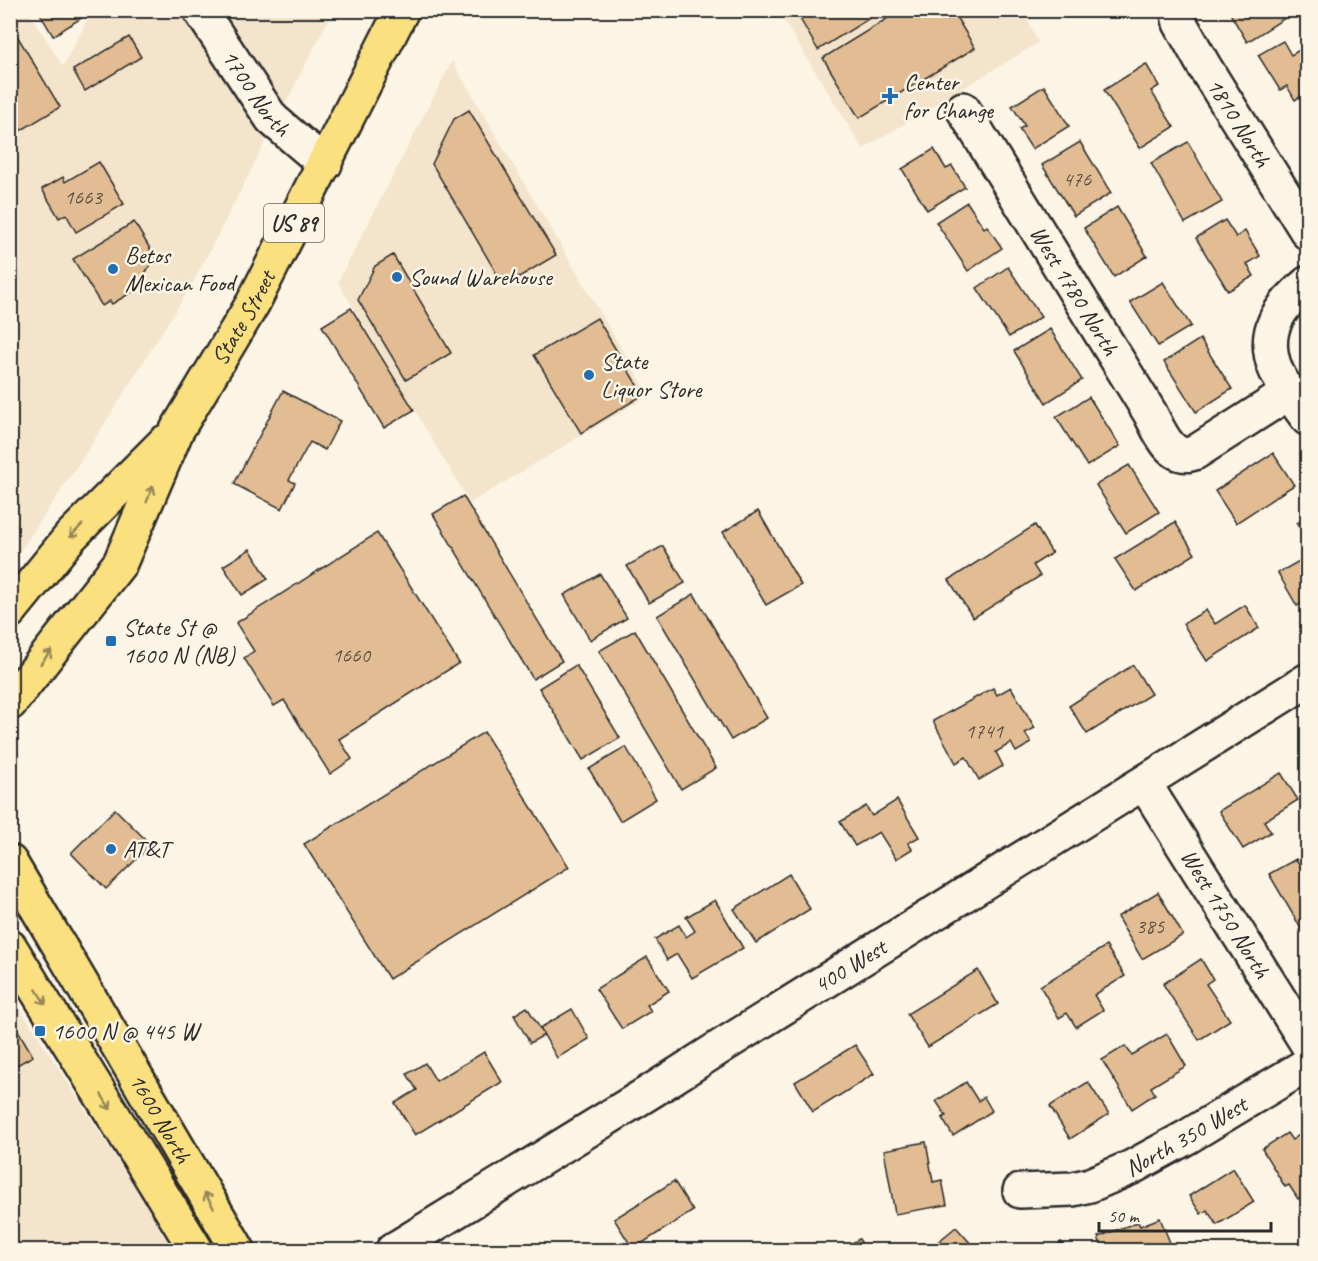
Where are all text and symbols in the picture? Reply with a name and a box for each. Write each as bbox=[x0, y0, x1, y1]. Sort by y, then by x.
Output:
street label: 1700 North bbox=[215, 44, 297, 143]
place label: Center for Change bbox=[904, 67, 995, 125]
street label: 1810 North bbox=[1200, 72, 1279, 173]
marker: Center for Change bbox=[881, 87, 899, 105]
house number: 476 bbox=[1063, 166, 1092, 192]
house number: 1663 bbox=[64, 184, 103, 210]
road number: US 89 bbox=[264, 204, 324, 242]
street label: West 1780 North bbox=[1023, 220, 1126, 362]
place label: Betos Mexican Food bbox=[125, 240, 238, 298]
marker: Betos Mexican Food bbox=[106, 262, 120, 276]
place label: Sound Warehouse bbox=[409, 262, 554, 292]
street label: State Street bbox=[204, 264, 283, 371]
marker: Sound Warehouse bbox=[390, 270, 404, 284]
place label: State Liquor Store bbox=[601, 346, 704, 404]
marker: State Liquor Store bbox=[582, 368, 596, 382]
one-way arrow bbox=[145, 485, 156, 503]
one-way arrow bbox=[69, 523, 83, 538]
place label: State St @ 1600 N (NB) bbox=[123, 612, 236, 670]
marker: State St @ 1600 N (NB) bbox=[104, 634, 118, 648]
house number: 1660 bbox=[332, 642, 371, 668]
one-way arrow bbox=[40, 649, 53, 665]
house number: 1741 bbox=[965, 718, 1004, 744]
place label: AT&T bbox=[123, 834, 174, 864]
marker: AT&T bbox=[104, 842, 118, 856]
street label: West 1750 North bbox=[1174, 843, 1278, 985]
house number: 385 bbox=[1136, 913, 1166, 939]
street label: 400 West bbox=[808, 931, 893, 1000]
one-way arrow bbox=[36, 988, 48, 1005]
place label: 1600 N @ 445 W bbox=[52, 1016, 203, 1046]
marker: 1600 N @ 445 W bbox=[33, 1024, 47, 1038]
street label: 1600 North bbox=[122, 1068, 199, 1169]
street label: North 350 West bbox=[1119, 1088, 1254, 1183]
one-way arrow bbox=[100, 1093, 112, 1110]
one-way arrow bbox=[202, 1192, 214, 1209]
scale bar bbox=[1099, 1195, 1272, 1233]
text: 50 m bbox=[1108, 1205, 1141, 1227]

